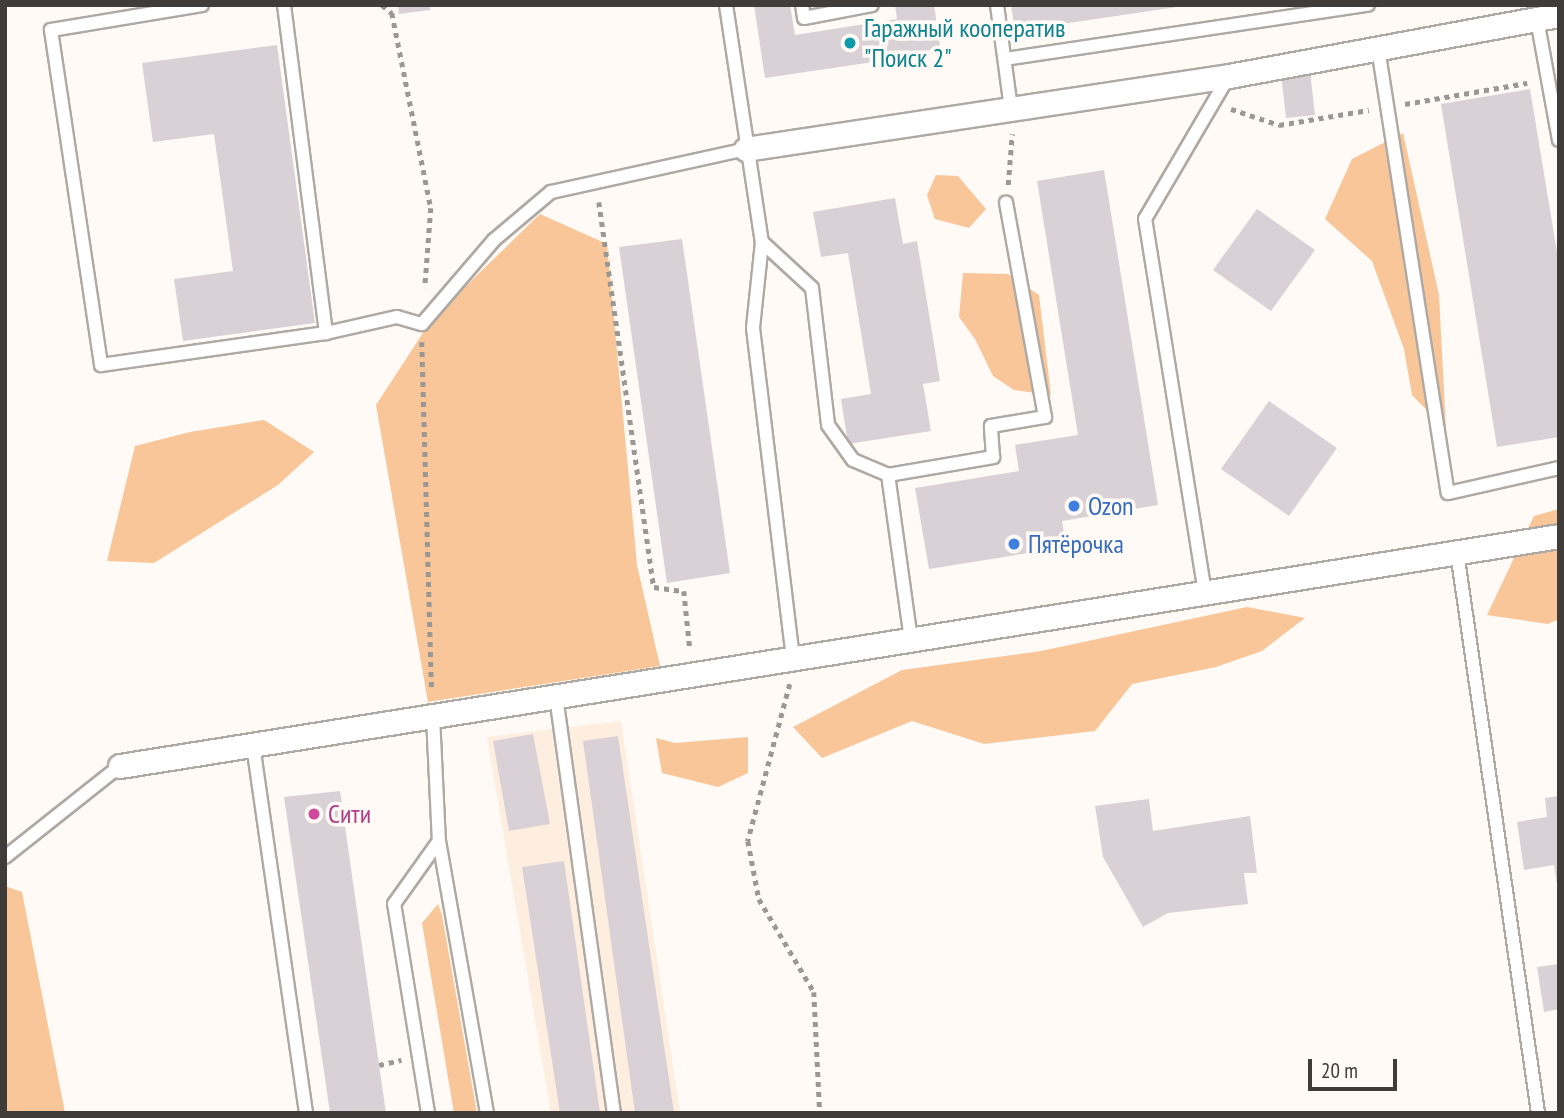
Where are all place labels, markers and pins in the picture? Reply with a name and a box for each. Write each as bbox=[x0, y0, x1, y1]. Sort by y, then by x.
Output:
place label: Гаражный кооператив "Поиск 2" bbox=[864, 12, 1065, 74]
marker: Гаражный кооператив "Поиск 2" bbox=[842, 35, 858, 51]
place label: Ozon bbox=[1088, 490, 1134, 522]
marker: Ozon bbox=[1066, 498, 1082, 514]
place label: Пятёрочка bbox=[1028, 528, 1124, 560]
marker: Пятёрочка bbox=[1006, 536, 1022, 552]
place label: Сити bbox=[328, 798, 371, 830]
marker: Сити bbox=[306, 806, 322, 822]

